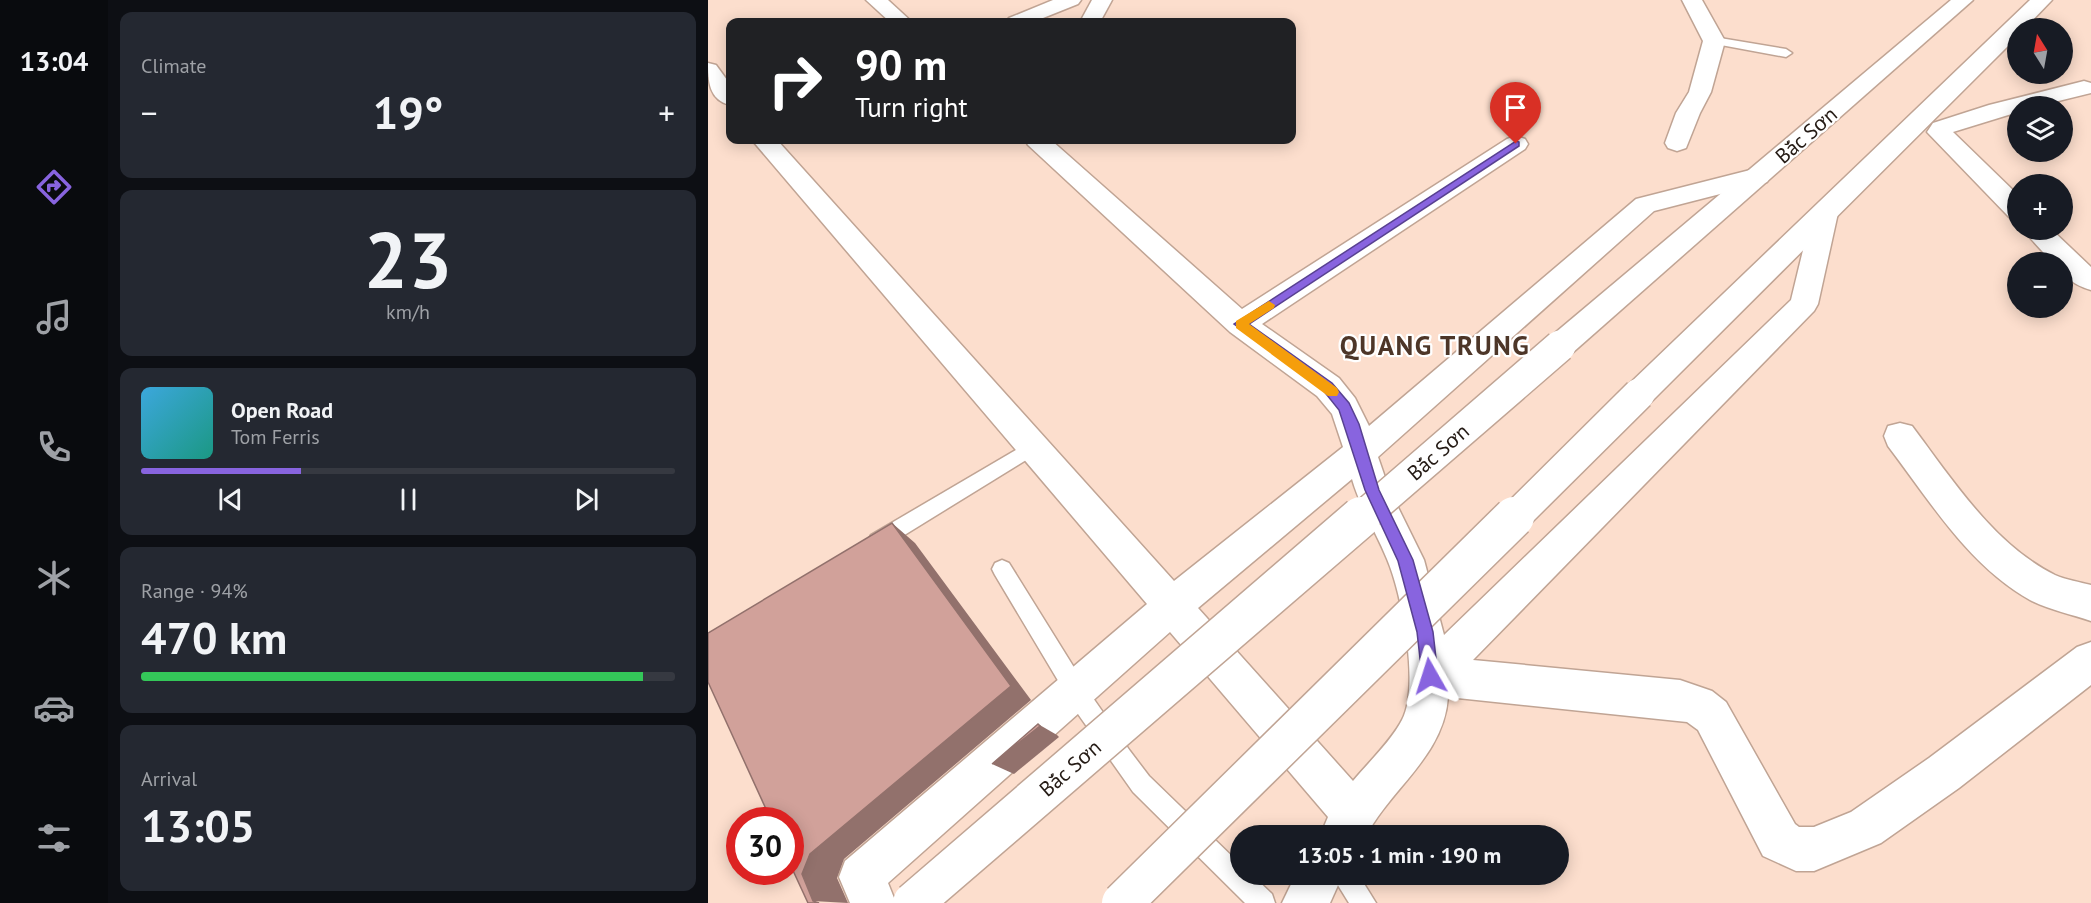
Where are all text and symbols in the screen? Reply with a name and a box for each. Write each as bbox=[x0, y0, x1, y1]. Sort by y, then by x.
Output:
north arrow bbox=[2007, 18, 2073, 84]
map controls bbox=[2007, 18, 2073, 318]
text: 90 m bbox=[855, 37, 947, 92]
icon: right bbox=[756, 42, 834, 120]
text: 13:04 bbox=[20, 44, 88, 78]
text: Climate bbox=[141, 53, 207, 79]
pin bbox=[1490, 82, 1541, 144]
text: 19° bbox=[373, 83, 443, 141]
text: Turn right bbox=[855, 90, 968, 124]
text: − bbox=[141, 91, 158, 134]
text: + bbox=[658, 91, 675, 134]
icon: arrive bbox=[1499, 91, 1532, 124]
button: layers bbox=[2007, 96, 2073, 162]
street label: Bắc Sơn bbox=[1769, 101, 1843, 169]
icon: directions bbox=[33, 166, 75, 208]
button: + bbox=[2007, 174, 2073, 240]
text: 23 bbox=[364, 209, 452, 310]
button: − bbox=[2007, 252, 2073, 318]
icon: music bbox=[33, 296, 75, 338]
text: km/h bbox=[386, 299, 430, 325]
district label: QUANG TRUNG bbox=[1340, 328, 1530, 362]
text: Open Road bbox=[231, 396, 333, 424]
street label: Bắc Sơn bbox=[1401, 418, 1475, 486]
text: Tom Ferris bbox=[231, 424, 320, 450]
icon: phone bbox=[33, 426, 75, 468]
icon: previous bbox=[214, 483, 247, 516]
icon: pause bbox=[392, 483, 425, 516]
icon: next bbox=[570, 483, 603, 516]
icon: climate bbox=[33, 557, 75, 599]
text: Range · 94% bbox=[141, 578, 248, 604]
text: 470 km bbox=[141, 608, 287, 666]
position arrow bbox=[1398, 644, 1462, 708]
icon: car bbox=[33, 687, 75, 729]
street label: Bắc Sơn bbox=[1033, 734, 1107, 802]
text: Arrival bbox=[141, 766, 197, 792]
text: 13:05 bbox=[141, 796, 255, 854]
speed limit sign: 30 bbox=[726, 807, 804, 885]
icon: filters bbox=[33, 817, 75, 859]
text: 13:05 · 1 min · 190 m bbox=[1298, 841, 1501, 869]

